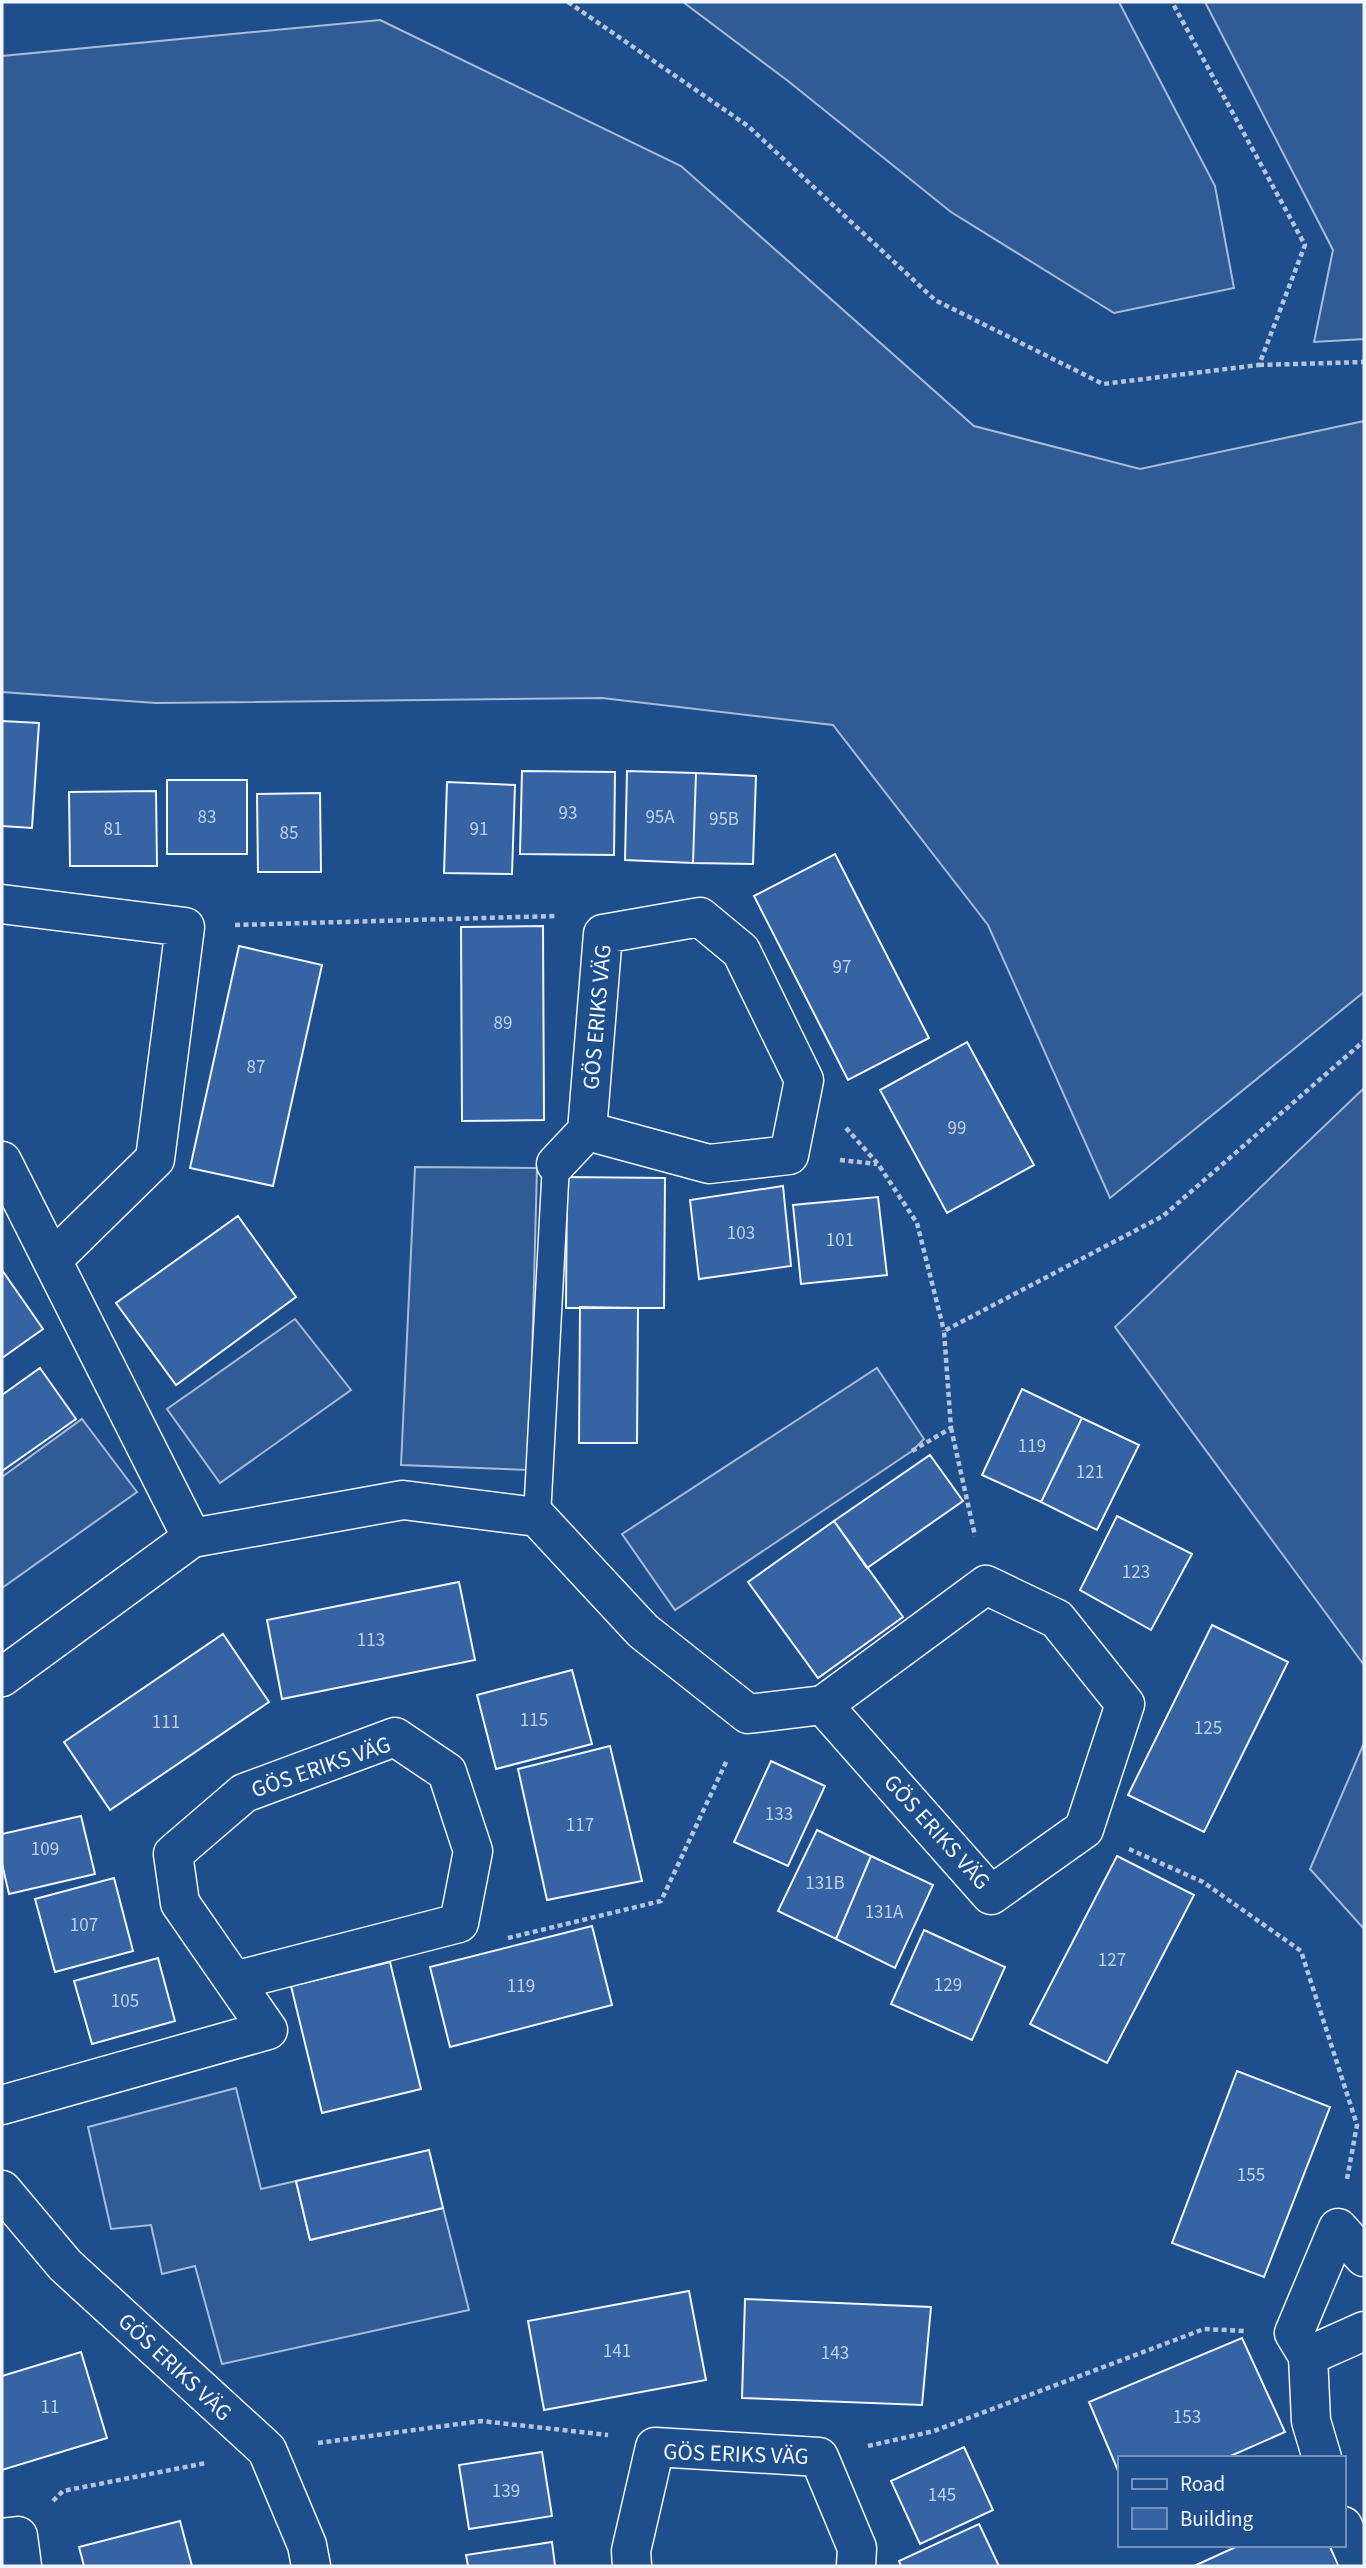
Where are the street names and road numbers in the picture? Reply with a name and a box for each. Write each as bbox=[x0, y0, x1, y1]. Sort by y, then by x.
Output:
street label: GÖS ERIKS VÄG bbox=[574, 943, 620, 1091]
street label: GÖS ERIKS VÄG bbox=[247, 1728, 395, 1806]
street label: GÖS ERIKS VÄG bbox=[876, 1767, 998, 1897]
street label: GÖS ERIKS VÄG bbox=[111, 2305, 239, 2429]
street label: GÖS ERIKS VÄG bbox=[663, 2435, 809, 2473]

